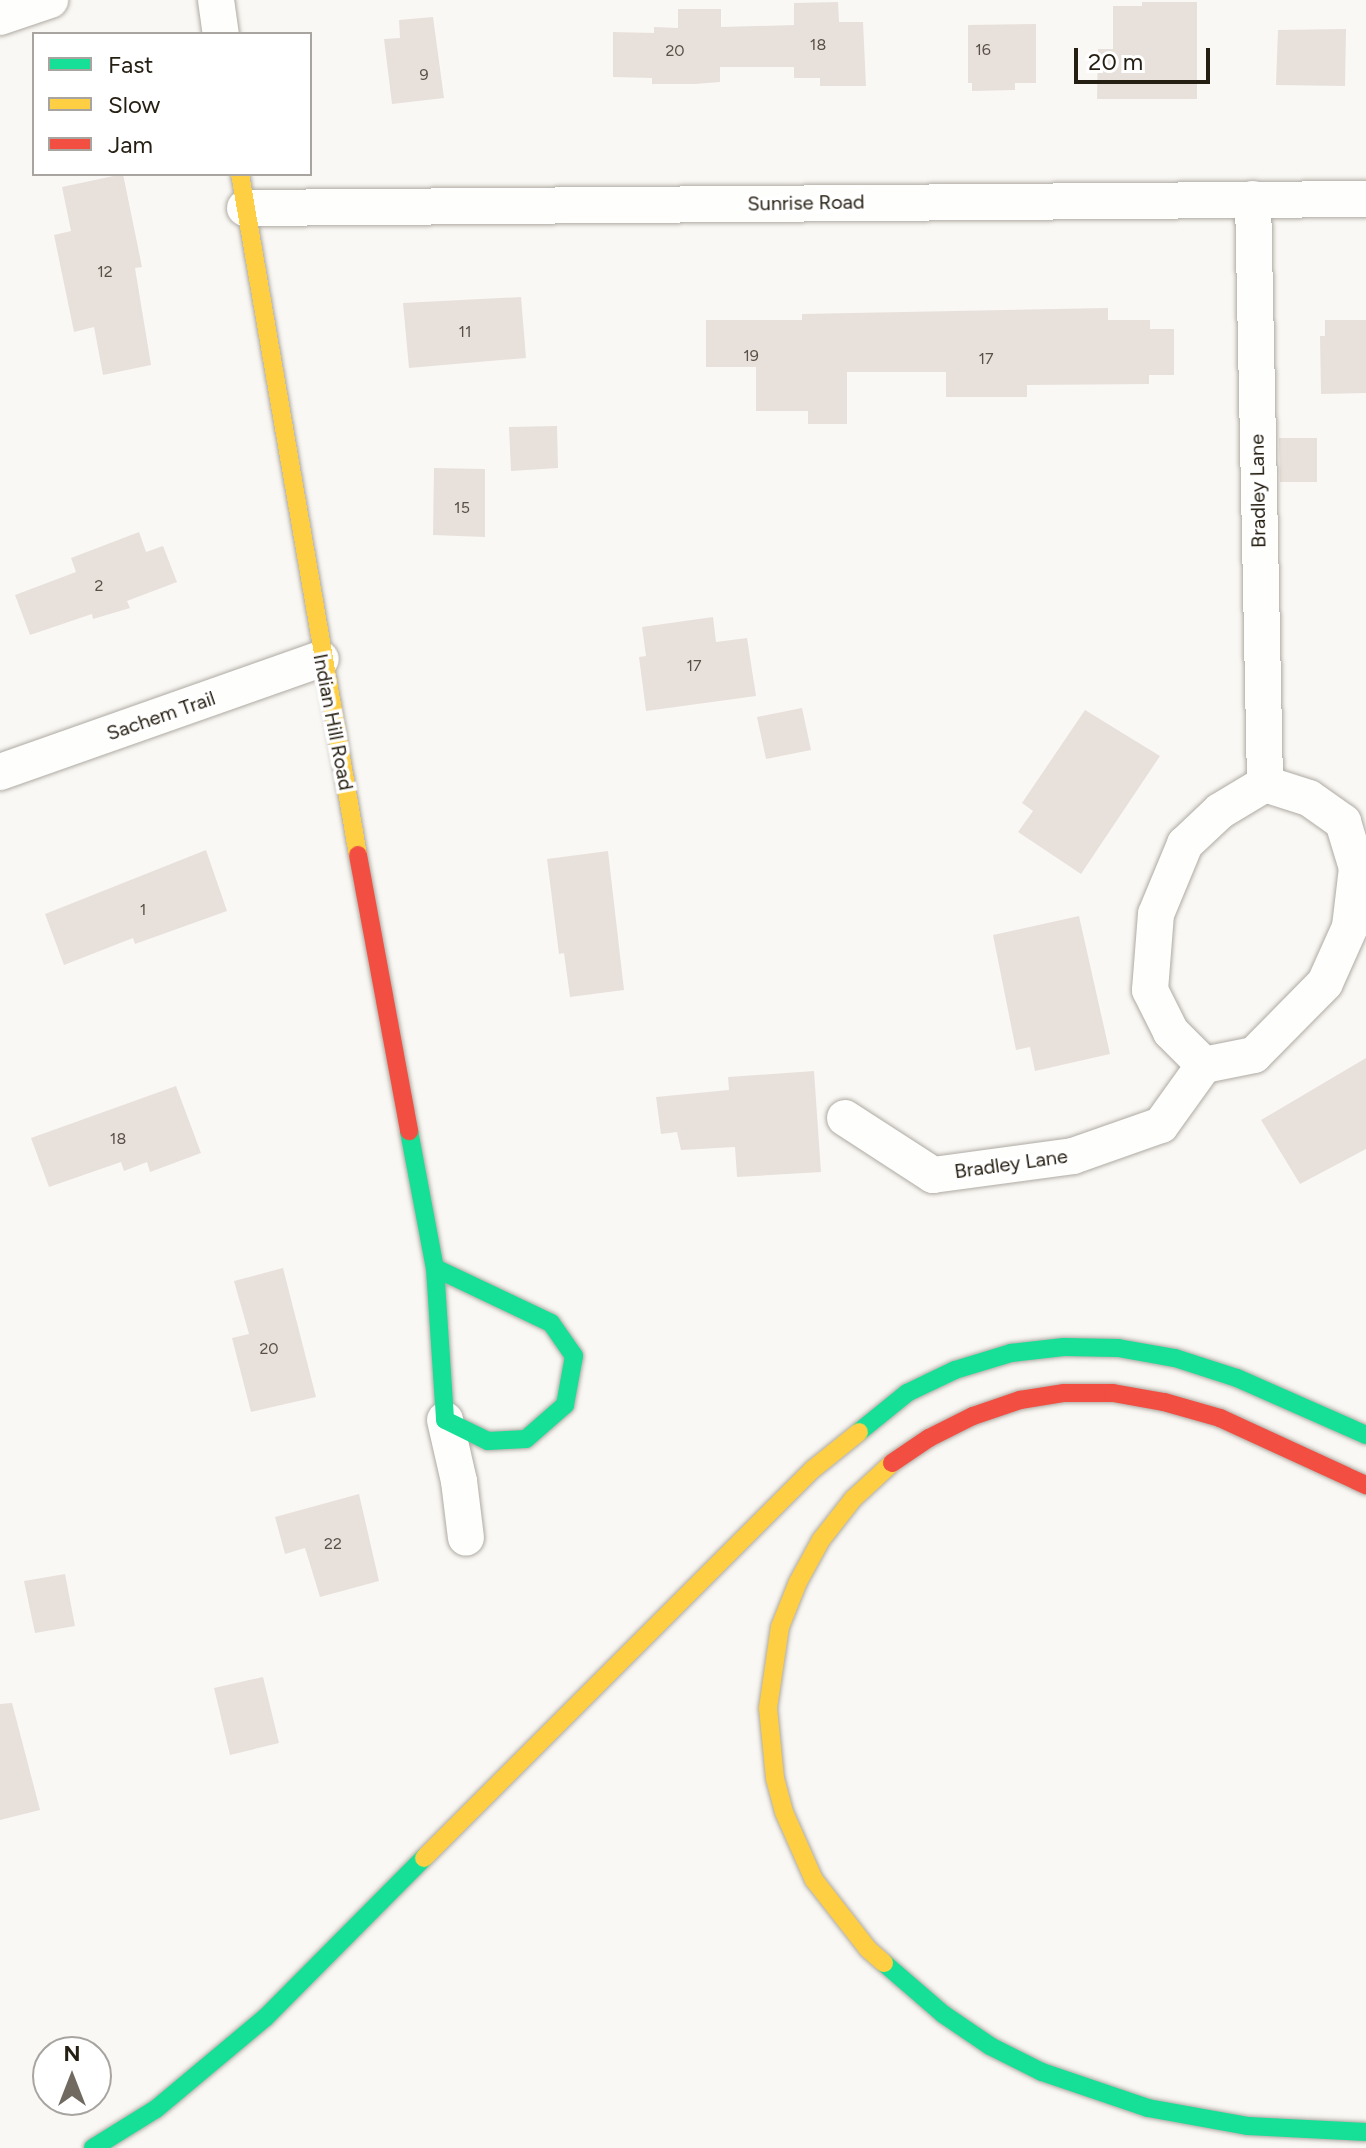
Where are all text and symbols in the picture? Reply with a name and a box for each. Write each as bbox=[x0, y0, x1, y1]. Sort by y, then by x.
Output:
legend bbox=[32, 32, 312, 176]
scale bar bbox=[1078, 32, 1214, 82]
house number: 18 bbox=[810, 35, 826, 55]
house number: 16 bbox=[975, 40, 991, 60]
house number: 20 bbox=[665, 41, 685, 61]
text: 20 m bbox=[1088, 47, 1143, 76]
text: Fast bbox=[108, 50, 153, 79]
house number: 9 bbox=[419, 65, 429, 85]
text: Slow bbox=[108, 90, 160, 119]
text: Jam bbox=[108, 130, 153, 159]
street label: Sunrise Road bbox=[747, 190, 865, 216]
house number: 12 bbox=[97, 262, 113, 282]
house number: 11 bbox=[458, 322, 472, 342]
house number: 19 bbox=[743, 346, 759, 366]
house number: 17 bbox=[978, 349, 994, 369]
street label: Bradley Lane bbox=[1245, 434, 1271, 548]
house number: 15 bbox=[454, 498, 470, 518]
house number: 2 bbox=[95, 576, 103, 596]
street label: Indian Hill Road bbox=[308, 652, 358, 792]
house number: 17 bbox=[686, 656, 702, 676]
street label: Sachem Trail bbox=[103, 686, 219, 746]
house number: 1 bbox=[140, 900, 146, 920]
house number: 18 bbox=[110, 1129, 126, 1149]
street label: Bradley Lane bbox=[953, 1144, 1069, 1184]
house number: 20 bbox=[259, 1339, 279, 1359]
house number: 22 bbox=[324, 1534, 342, 1554]
north arrow bbox=[32, 2036, 112, 2116]
text: N bbox=[63, 2040, 81, 2067]

